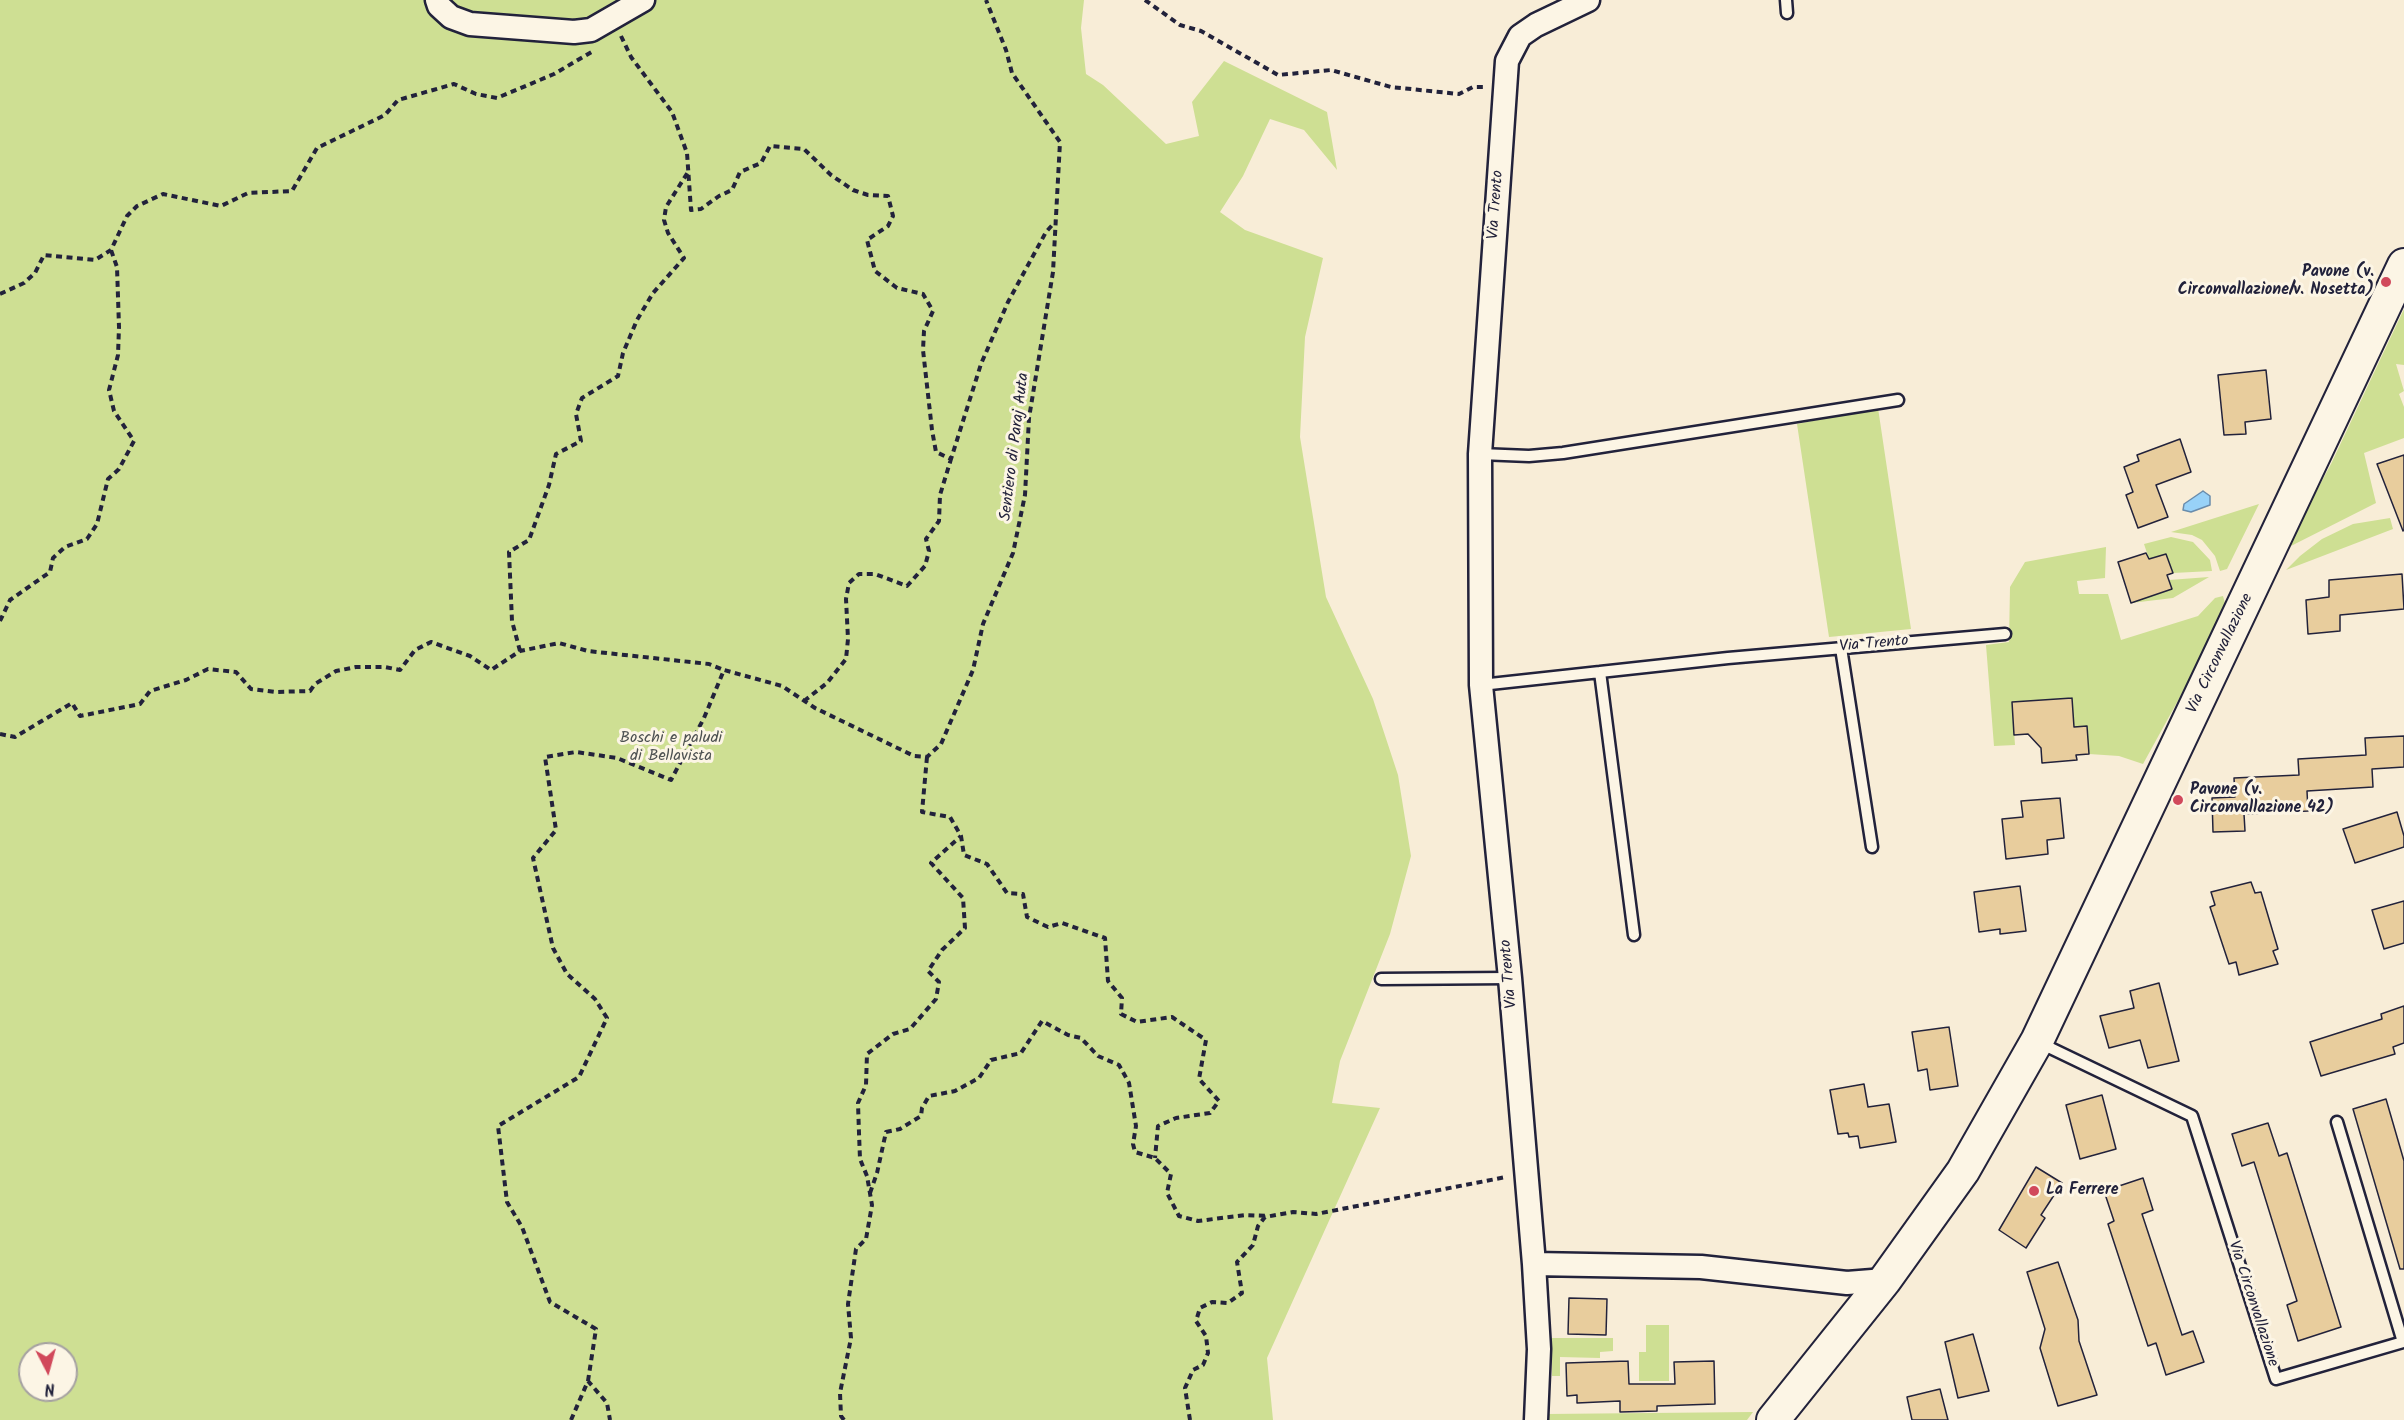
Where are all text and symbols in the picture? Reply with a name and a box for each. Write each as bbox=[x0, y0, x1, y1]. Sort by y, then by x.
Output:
street label: Via Trento bbox=[1485, 170, 1509, 240]
place label: Pavone (v. Circonvallazione/v. Nosetta) bbox=[2178, 263, 2374, 301]
marker: Pavone (v. Circonvallazione/v. Nosetta) bbox=[2379, 275, 2393, 289]
street label: Sentiero di Paraj Auta bbox=[997, 372, 1035, 522]
street label: Via Circonvallazione bbox=[2184, 591, 2258, 717]
street label: Via Trento bbox=[1839, 632, 1909, 658]
park label: Boschi e paludi di Bellavista bbox=[620, 729, 722, 767]
place label: Pavone (v. Circonvallazione 42) bbox=[2190, 781, 2334, 819]
marker: Pavone (v. Circonvallazione 42) bbox=[2171, 793, 2185, 807]
street label: Via Trento bbox=[1497, 939, 1523, 1009]
place label: La Ferrere bbox=[2046, 1181, 2119, 1201]
marker: La Ferrere bbox=[2027, 1184, 2041, 1198]
street label: Via Circonvallazione bbox=[2223, 1239, 2281, 1369]
north arrow bbox=[18, 1342, 78, 1402]
text: N bbox=[43, 1375, 56, 1401]

